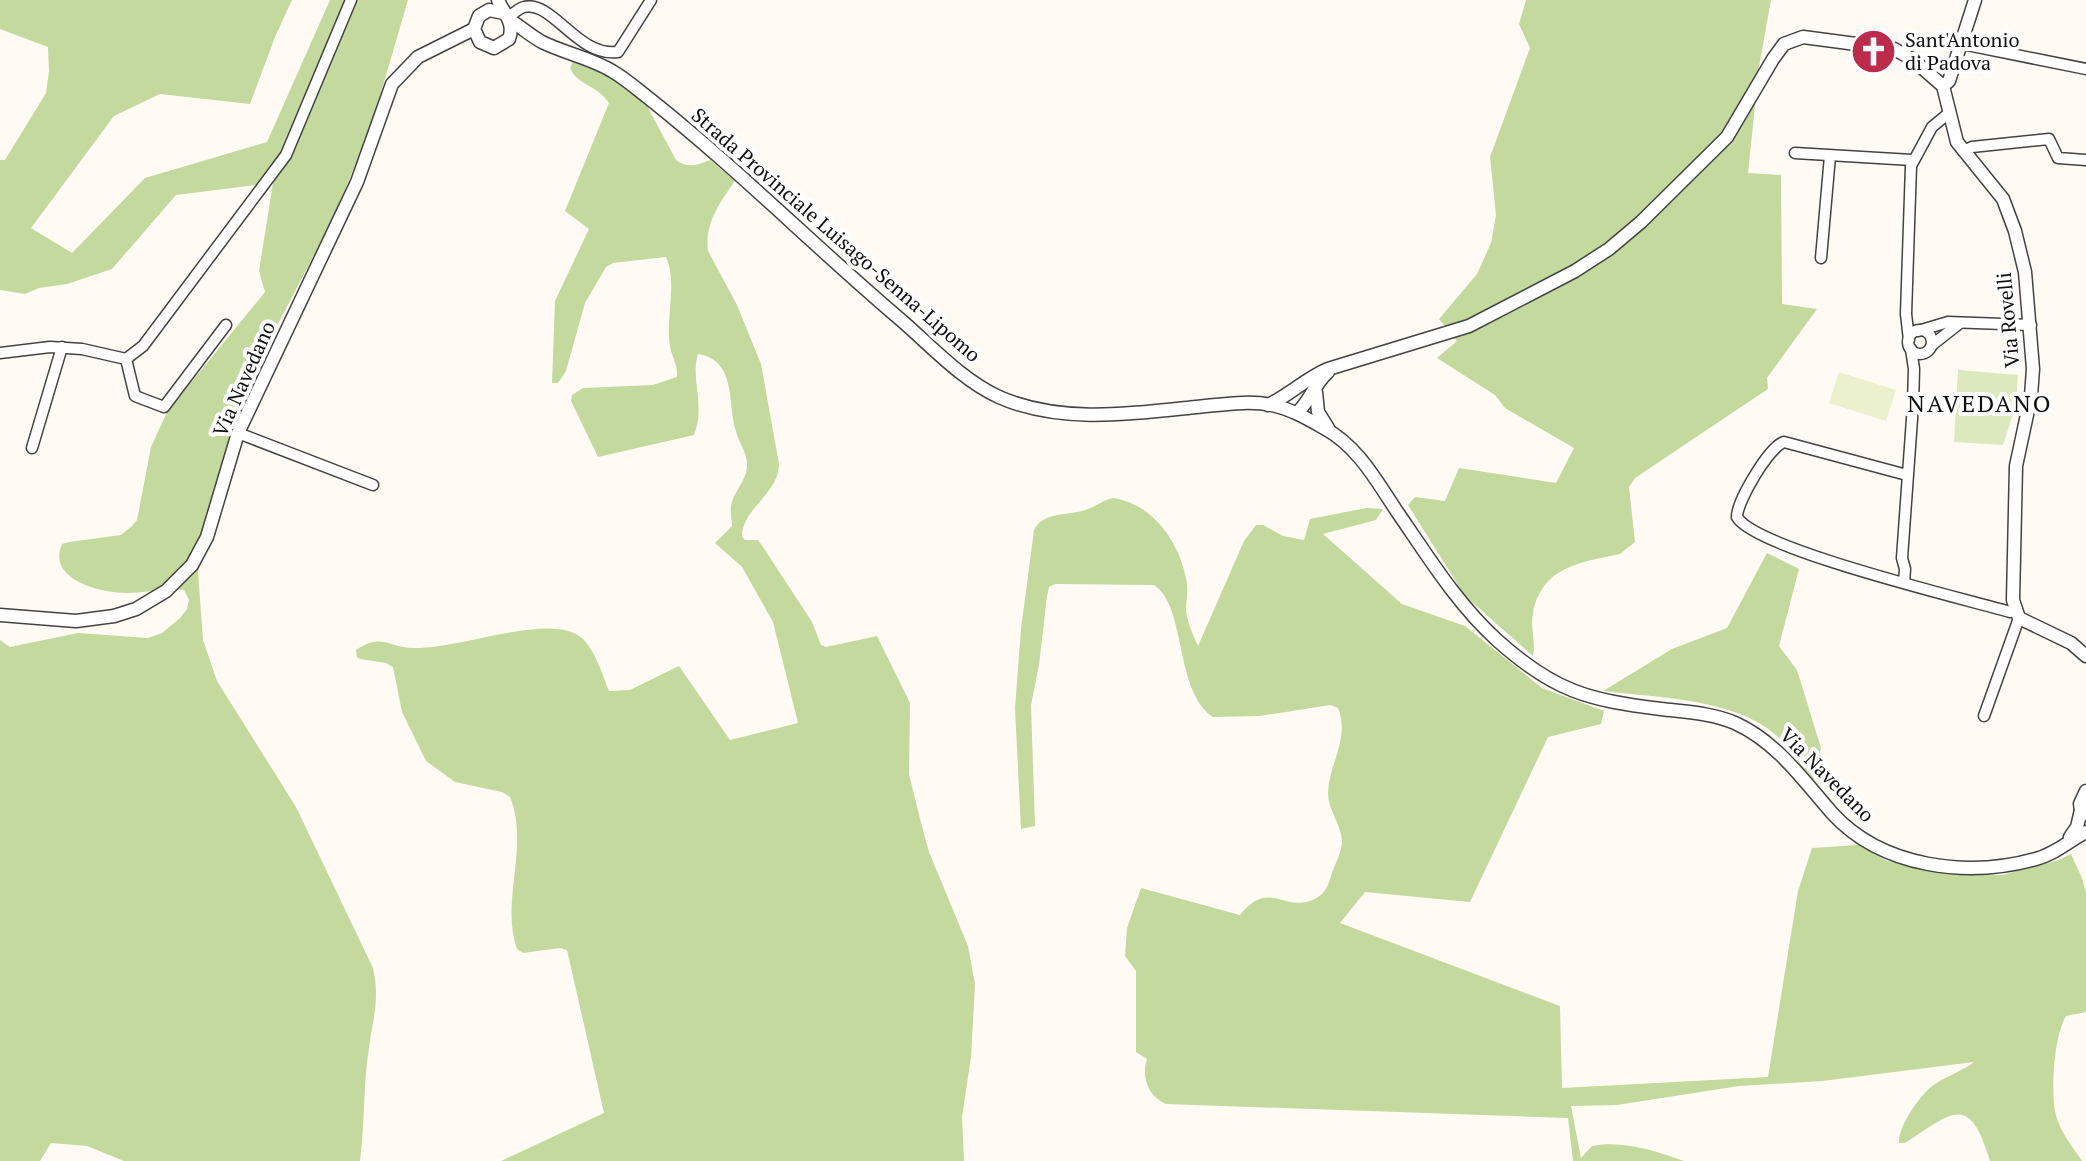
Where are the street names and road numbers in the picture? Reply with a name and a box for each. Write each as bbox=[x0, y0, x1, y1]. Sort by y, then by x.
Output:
street label: Strada Provinciale Luisago-Senna-Lipomo bbox=[686, 101, 987, 368]
street label: Via Rovelli bbox=[1990, 271, 2025, 369]
street label: Via Navedano bbox=[206, 317, 281, 441]
street label: Via Navedano bbox=[1774, 721, 1881, 828]

